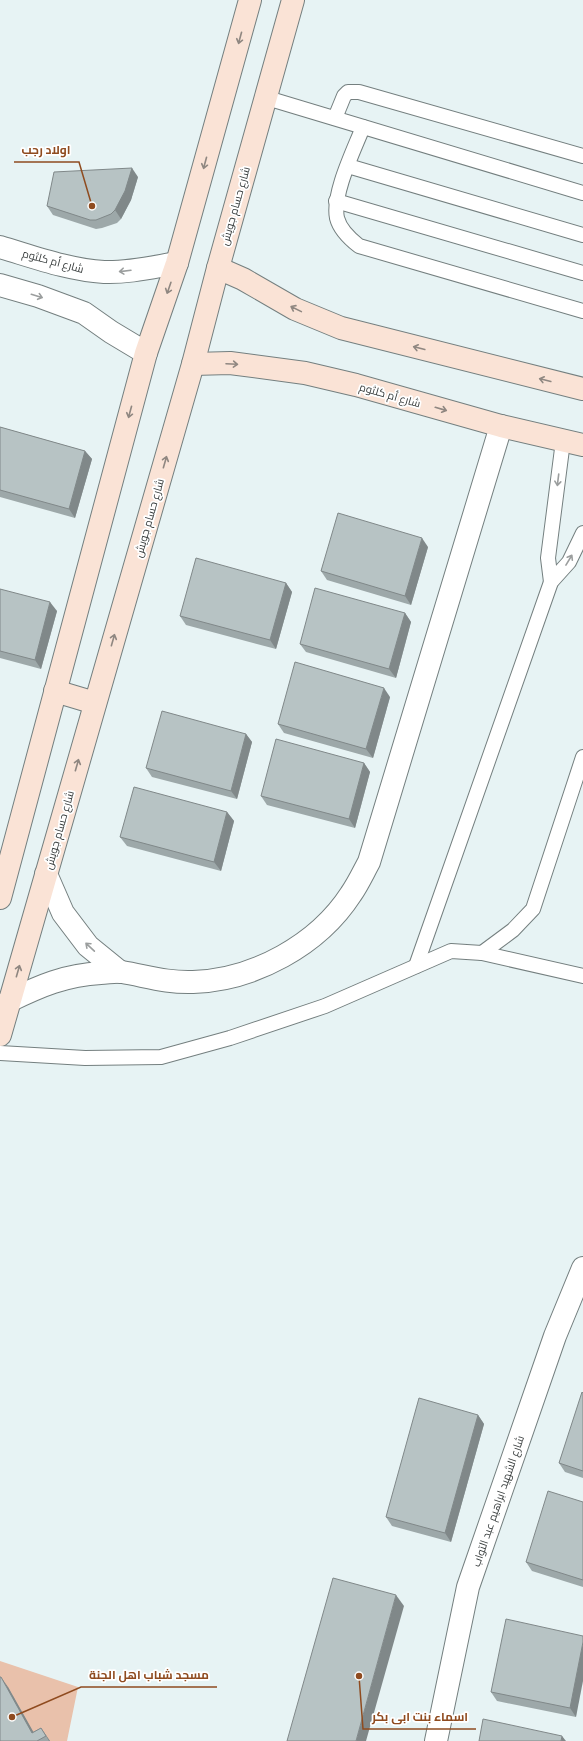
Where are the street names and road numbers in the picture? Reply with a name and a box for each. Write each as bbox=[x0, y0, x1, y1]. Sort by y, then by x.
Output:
street label: شارع حسام جويش bbox=[217, 165, 254, 247]
street label: شارع أم كلثوم bbox=[20, 246, 85, 277]
street label: شارع أم كلثوم bbox=[357, 380, 422, 411]
street label: شارع حسام جويش bbox=[131, 477, 168, 559]
street label: شارع حسام جويش bbox=[41, 789, 78, 871]
street label: شارع الشهيد ابراهيم عبد التواب bbox=[469, 1434, 528, 1569]

